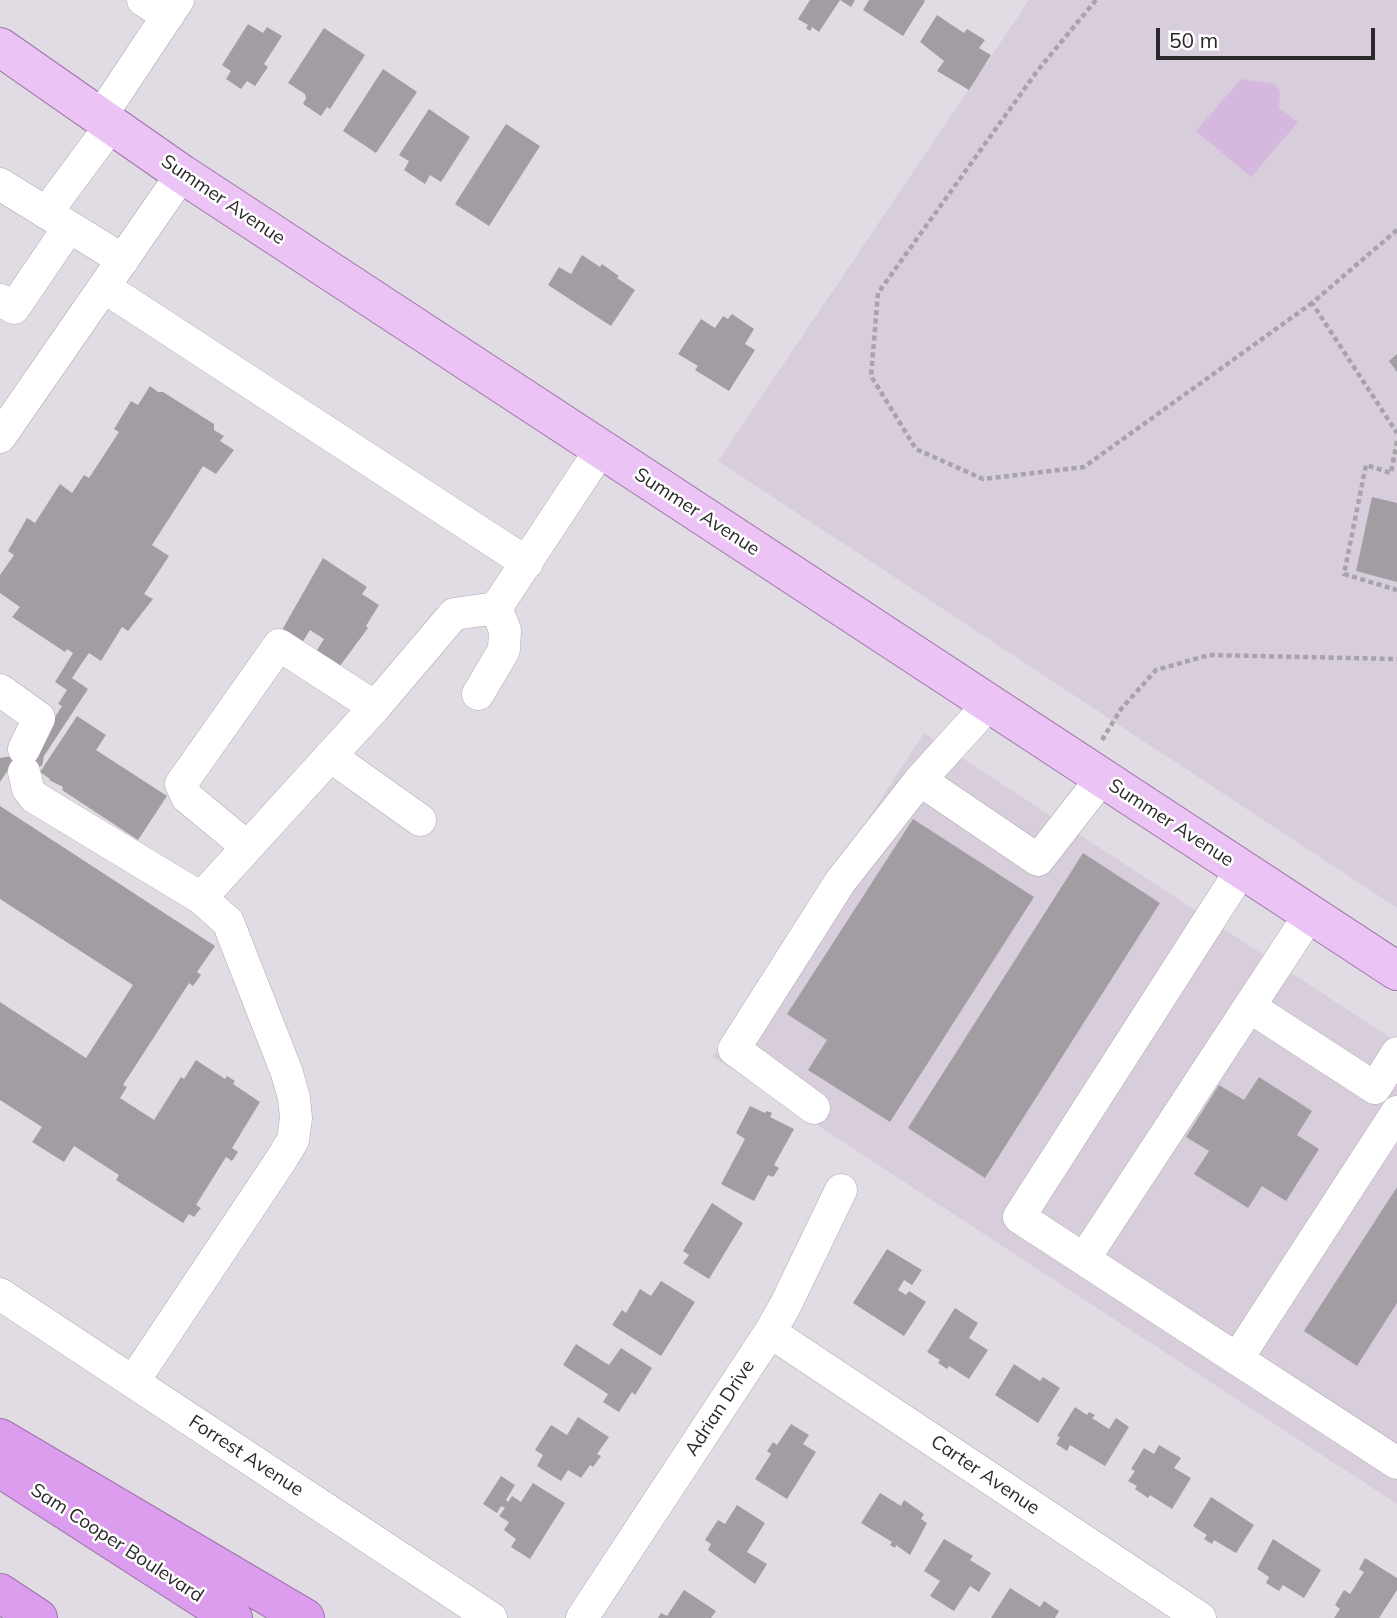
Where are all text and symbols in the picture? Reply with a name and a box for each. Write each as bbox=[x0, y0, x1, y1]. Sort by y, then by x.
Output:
scale bar bbox=[1159, 14, 1378, 58]
text: 50 m bbox=[1169, 27, 1218, 53]
street label: Summer Avenue bbox=[157, 150, 289, 250]
street label: Summer Avenue bbox=[630, 463, 764, 561]
street label: Summer Avenue bbox=[1104, 774, 1238, 872]
street label: Adrian Drive bbox=[680, 1356, 760, 1460]
street label: Forrest Avenue bbox=[184, 1410, 308, 1502]
street label: Carter Avenue bbox=[926, 1430, 1044, 1520]
street label: Sam Cooper Boulevard bbox=[26, 1479, 208, 1607]

